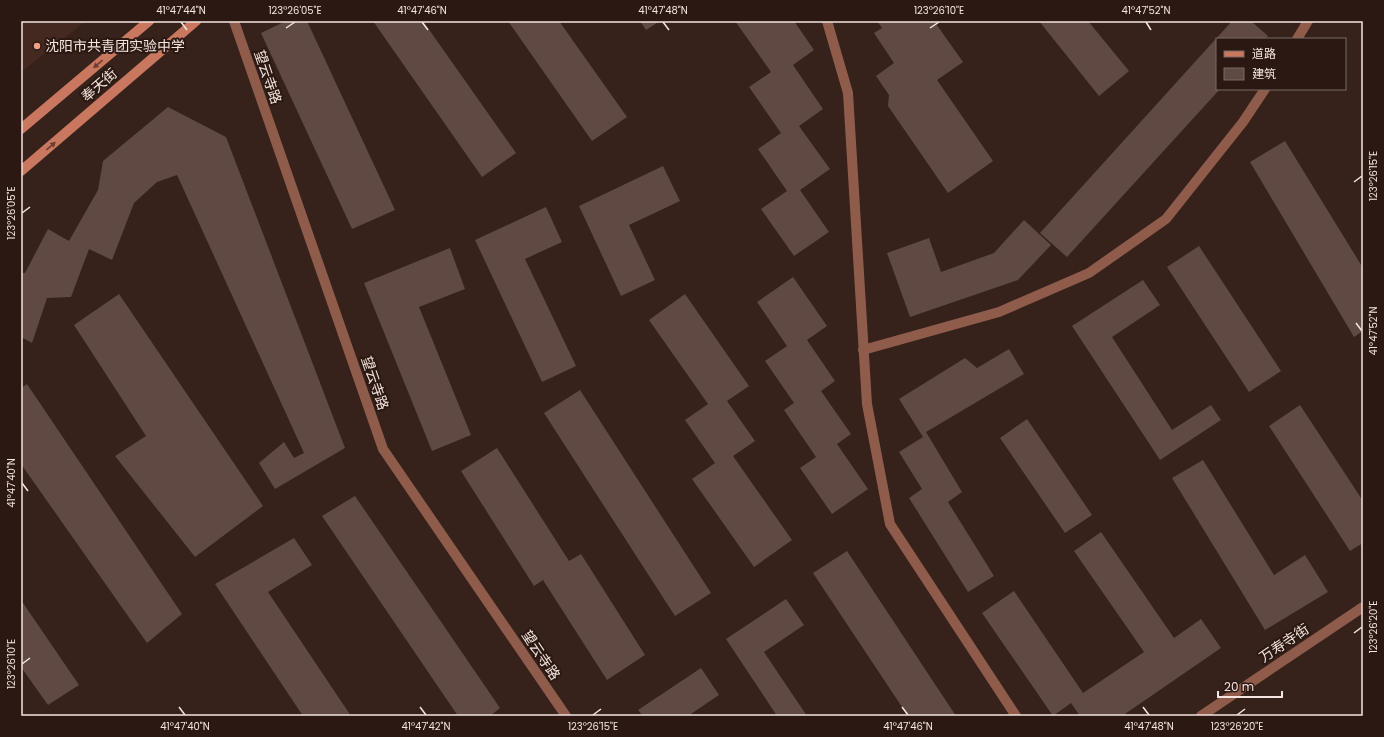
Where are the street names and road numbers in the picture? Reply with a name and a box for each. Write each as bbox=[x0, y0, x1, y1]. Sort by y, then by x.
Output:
street label: 望云寺路 bbox=[249, 47, 287, 107]
street label: 奉天街 bbox=[77, 64, 121, 106]
street label: 望云寺路 bbox=[356, 353, 394, 413]
street label: 万寿寺街 bbox=[1255, 619, 1313, 667]
street label: 望云寺路 bbox=[517, 626, 565, 684]

